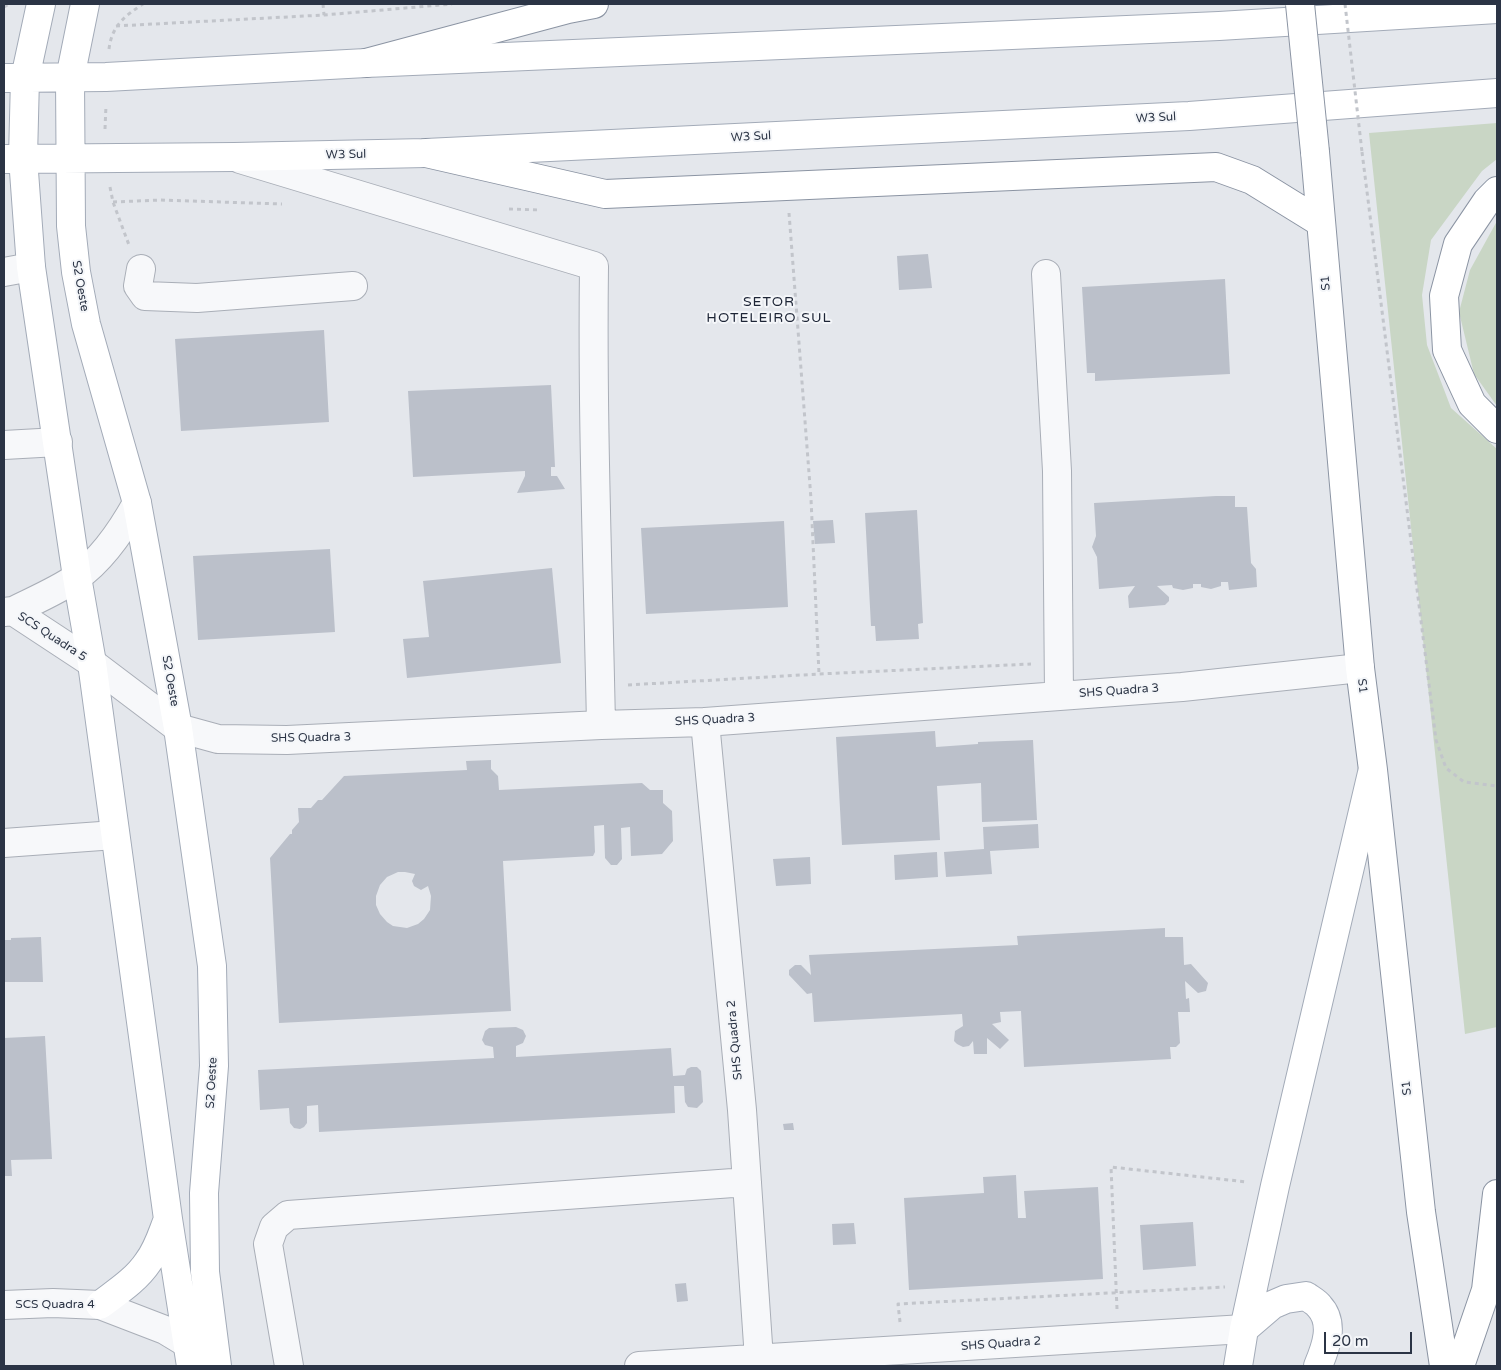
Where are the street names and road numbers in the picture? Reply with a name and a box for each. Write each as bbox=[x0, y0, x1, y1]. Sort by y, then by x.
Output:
street label: W3 Sul bbox=[1135, 110, 1177, 126]
street label: W3 Sul bbox=[730, 129, 772, 145]
street label: W3 Sul bbox=[326, 147, 366, 163]
street label: S2 Oeste bbox=[68, 259, 92, 313]
street label: S1 bbox=[1318, 275, 1334, 291]
street label: SCS Quadra 5 bbox=[15, 609, 89, 665]
street label: S2 Oeste bbox=[158, 654, 182, 708]
street label: S1 bbox=[1354, 678, 1370, 694]
street label: SHS Quadra 3 bbox=[1078, 681, 1160, 701]
street label: SHS Quadra 3 bbox=[675, 711, 755, 729]
street label: SHS Quadra 3 bbox=[271, 730, 351, 746]
street label: SHS Quadra 2 bbox=[724, 999, 746, 1081]
street label: S2 Oeste bbox=[203, 1057, 221, 1109]
street label: S1 bbox=[1399, 1080, 1415, 1096]
street label: SCS Quadra 4 bbox=[15, 1298, 95, 1312]
street label: SHS Quadra 2 bbox=[960, 1334, 1042, 1354]

